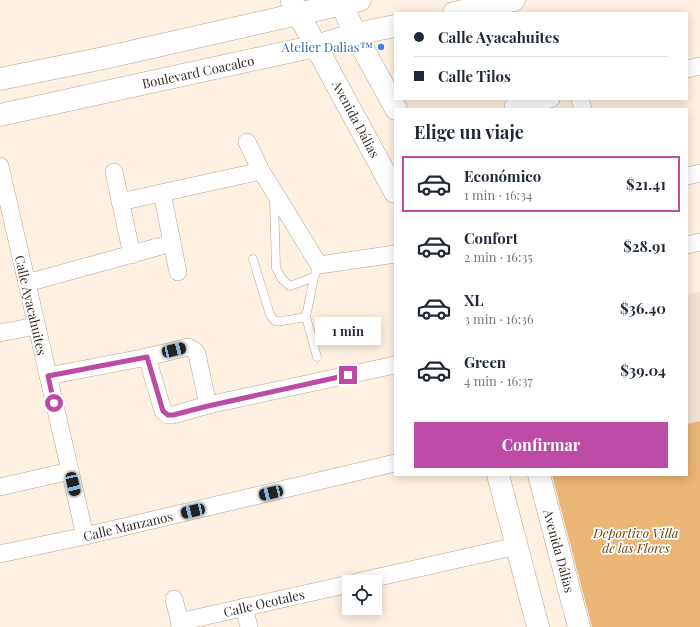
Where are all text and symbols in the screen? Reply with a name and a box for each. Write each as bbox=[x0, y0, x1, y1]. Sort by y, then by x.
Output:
text: Calle Ayacahuites bbox=[438, 27, 559, 47]
place label: Atelier Dalias™ bbox=[281, 38, 373, 55]
marker: Atelier Dalias™ bbox=[376, 42, 386, 52]
street label: Boulevard Coacalco bbox=[140, 51, 256, 92]
text: Calle Tilos bbox=[438, 66, 511, 86]
street label: Avenida Dálias bbox=[328, 76, 384, 161]
text: Elige un viaje bbox=[414, 120, 524, 144]
icon: car bbox=[416, 166, 452, 202]
text: Económico bbox=[464, 166, 541, 186]
text: $21.41 bbox=[626, 174, 666, 194]
text: 1 min · 16:34 bbox=[464, 186, 532, 203]
icon: car bbox=[416, 228, 452, 264]
text: Confort bbox=[464, 228, 518, 248]
text: $28.91 bbox=[623, 236, 666, 256]
text: 2 min · 16:35 bbox=[464, 248, 533, 265]
street label: Calle Ayacahuites bbox=[12, 253, 51, 357]
icon: car bbox=[416, 290, 452, 326]
text: XL bbox=[464, 290, 484, 310]
text: $36.40 bbox=[620, 298, 666, 318]
text: 3 min · 16:36 bbox=[464, 310, 534, 327]
callout: 1 min bbox=[315, 317, 381, 345]
text: 1 min bbox=[332, 322, 364, 339]
car bbox=[161, 341, 187, 359]
icon: car bbox=[416, 352, 452, 388]
text: Green bbox=[464, 352, 506, 372]
text: $39.04 bbox=[620, 360, 666, 380]
route end bbox=[339, 366, 357, 384]
text: 4 min · 16:37 bbox=[464, 372, 533, 389]
route start bbox=[45, 394, 63, 412]
button: Confirmar bbox=[414, 422, 668, 468]
car bbox=[64, 471, 82, 497]
car bbox=[258, 484, 284, 502]
car bbox=[180, 502, 206, 520]
street label: Calle Manzanos bbox=[81, 507, 175, 544]
street label: Avenida Dálias bbox=[540, 507, 579, 594]
park label: Deportivo Villa de las Flores bbox=[592, 524, 679, 556]
map controls bbox=[342, 575, 382, 615]
button: locate bbox=[342, 575, 382, 615]
street label: Calle Ocotales bbox=[222, 585, 306, 620]

